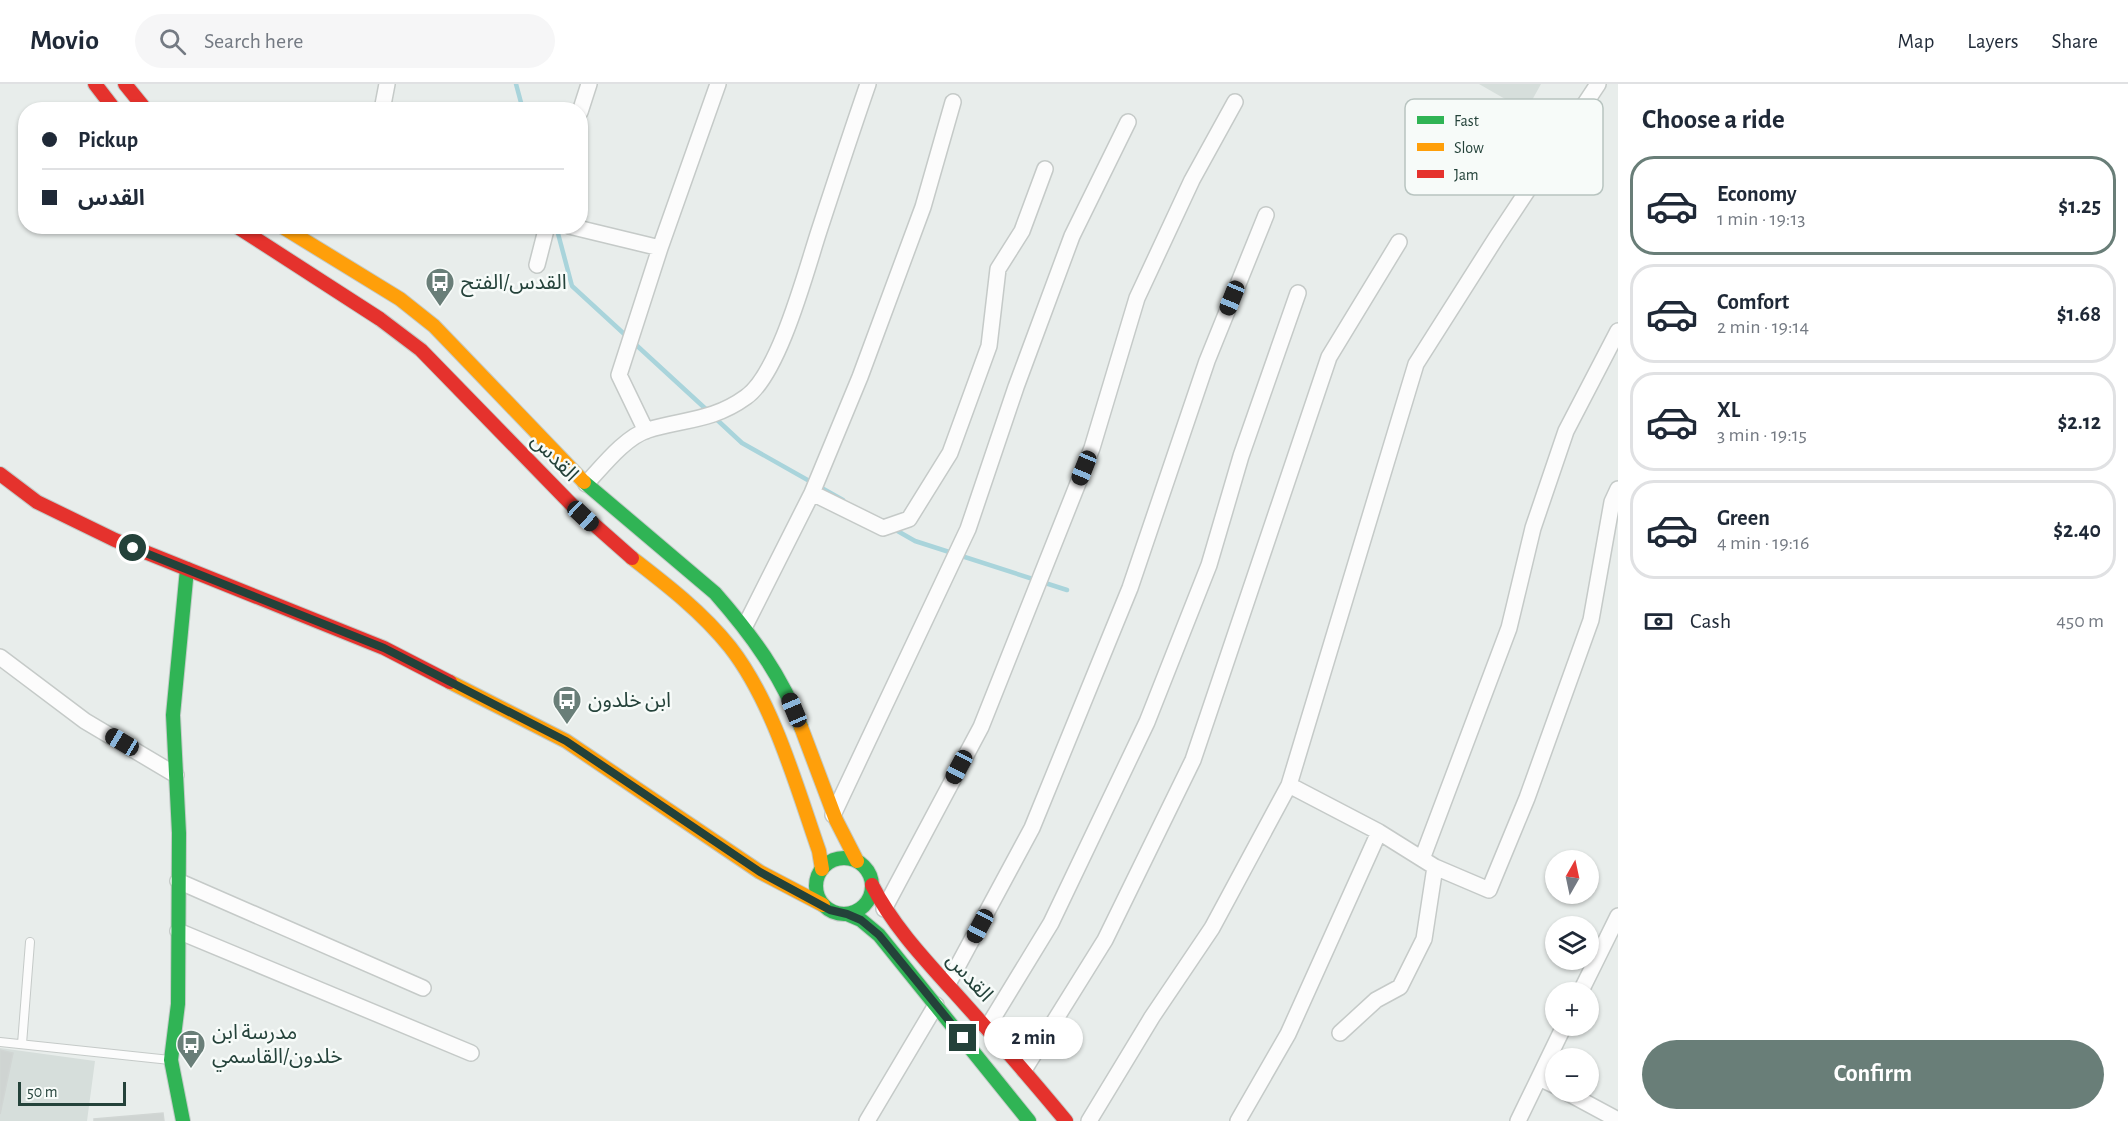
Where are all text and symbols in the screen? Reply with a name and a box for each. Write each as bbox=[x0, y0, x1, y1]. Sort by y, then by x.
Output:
search box bbox=[135, 14, 555, 68]
icon: search bbox=[156, 25, 189, 58]
text: Movio bbox=[30, 27, 99, 55]
text: Search here bbox=[204, 30, 303, 52]
text: Map bbox=[1898, 31, 1934, 52]
text: Layers bbox=[1967, 31, 2018, 52]
text: Share bbox=[2051, 31, 2098, 52]
legend bbox=[1405, 99, 1603, 195]
text: Choose a ride bbox=[1642, 106, 1785, 133]
text: Fast bbox=[1454, 113, 1479, 129]
text: Pickup bbox=[78, 129, 138, 151]
text: Slow bbox=[1454, 140, 1484, 156]
text: Jam bbox=[1454, 167, 1479, 183]
icon: car bbox=[1645, 179, 1699, 233]
text: Economy bbox=[1717, 183, 1797, 205]
text: القدس bbox=[78, 187, 145, 209]
text: $1.25 bbox=[2058, 195, 2101, 217]
text: 1 min · 19:13 bbox=[1717, 209, 1806, 229]
bus stop icon: القدس/الفتح bbox=[424, 266, 456, 308]
place label: القدس/الفتح bbox=[461, 272, 567, 297]
car bbox=[1217, 278, 1247, 318]
icon: car bbox=[1645, 287, 1699, 341]
text: Comfort bbox=[1717, 291, 1789, 313]
text: $1.68 bbox=[2057, 303, 2101, 325]
text: 2 min · 19:14 bbox=[1717, 317, 1809, 337]
icon: car bbox=[1645, 395, 1699, 449]
text: XL bbox=[1717, 399, 1740, 421]
text: $2.12 bbox=[2057, 411, 2101, 433]
text: 3 min · 19:15 bbox=[1717, 425, 1807, 445]
street label: القدس bbox=[526, 429, 582, 486]
car bbox=[1069, 448, 1099, 488]
car bbox=[564, 497, 602, 535]
icon: car bbox=[1645, 503, 1699, 557]
text: Green bbox=[1717, 507, 1770, 529]
text: $2.40 bbox=[2053, 519, 2101, 541]
text: 4 min · 19:16 bbox=[1717, 533, 1809, 553]
route start bbox=[119, 534, 146, 561]
icon: cash bbox=[1642, 605, 1675, 638]
text: Cash bbox=[1690, 610, 1731, 632]
text: 450 m bbox=[2056, 611, 2104, 631]
bus stop icon: ابن خلدون bbox=[551, 684, 583, 726]
place label: ابن خلدون bbox=[588, 690, 671, 712]
car bbox=[779, 690, 809, 730]
car bbox=[102, 725, 142, 759]
car bbox=[943, 747, 975, 787]
north arrow bbox=[1545, 850, 1599, 904]
map controls bbox=[1545, 850, 1599, 1102]
car bbox=[964, 906, 996, 946]
button: layers bbox=[1545, 916, 1599, 970]
street label: القدس bbox=[942, 949, 997, 1006]
button: + bbox=[1545, 982, 1599, 1036]
callout: 2 min bbox=[984, 1017, 1083, 1059]
place label: مدرسة ابن خلدون/القاسمي bbox=[212, 1022, 343, 1072]
route end bbox=[949, 1024, 976, 1051]
bus stop icon: مدرسة ابن خلدون/القاسمي bbox=[175, 1028, 207, 1070]
text: 2 min bbox=[1011, 1028, 1056, 1048]
button: Confirm bbox=[1642, 1040, 2104, 1109]
button: − bbox=[1545, 1048, 1599, 1102]
scale bar bbox=[18, 1079, 126, 1106]
text: 50 m bbox=[27, 1084, 58, 1100]

